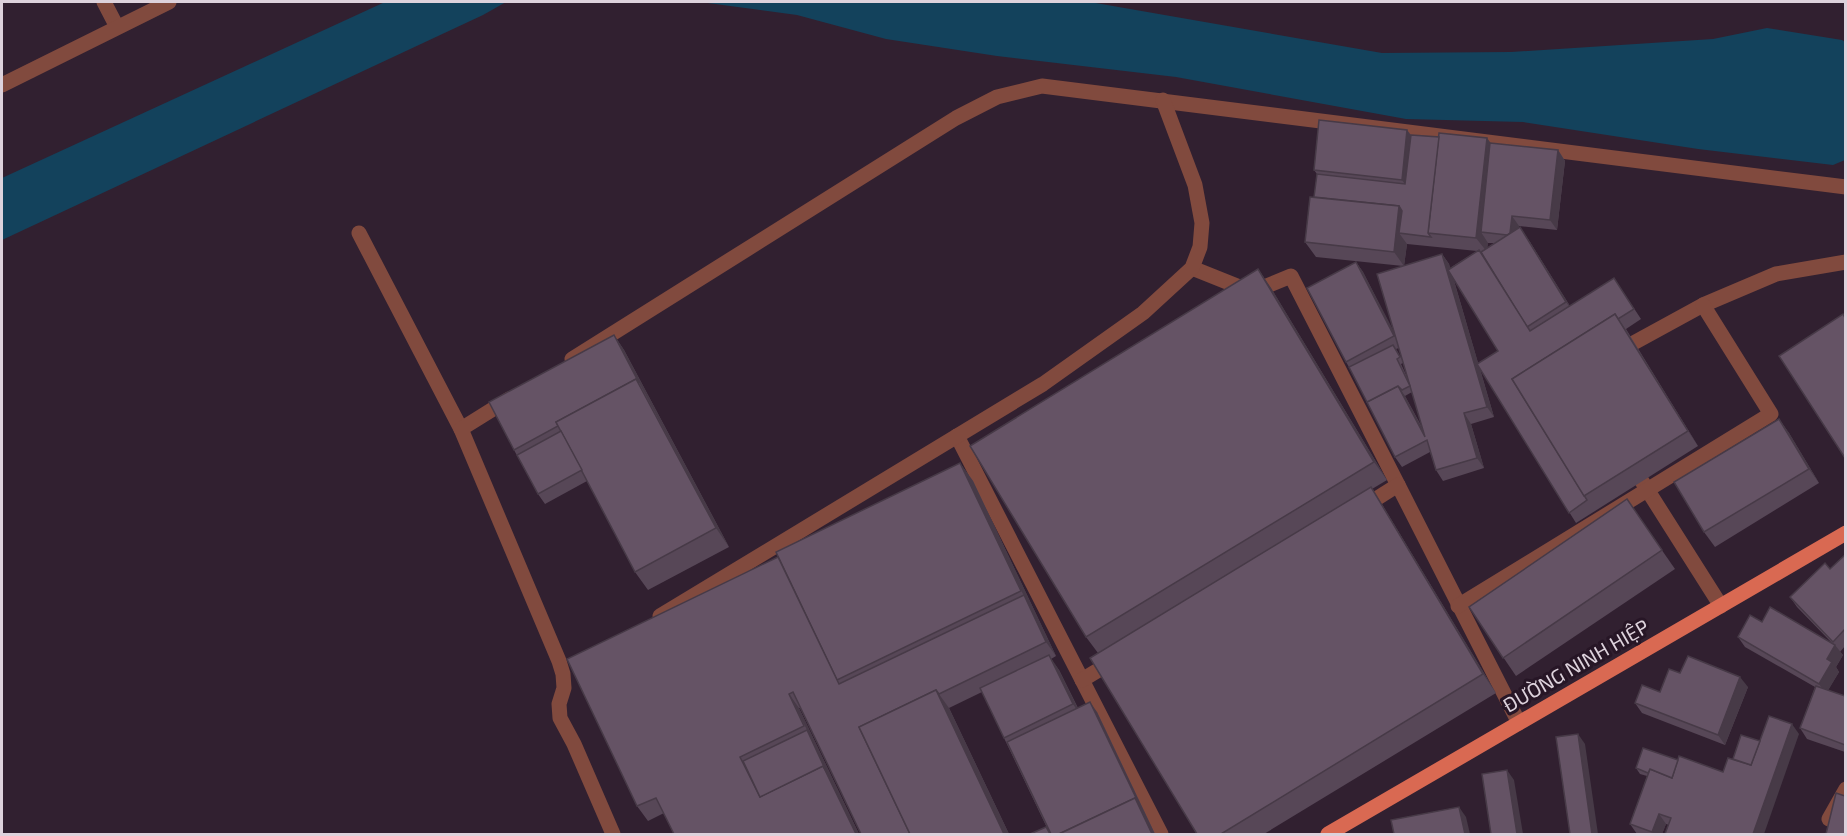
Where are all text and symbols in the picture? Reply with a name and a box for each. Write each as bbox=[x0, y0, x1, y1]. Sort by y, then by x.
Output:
street label: ĐƯỜNG NINH HIỆP bbox=[1498, 614, 1653, 717]

